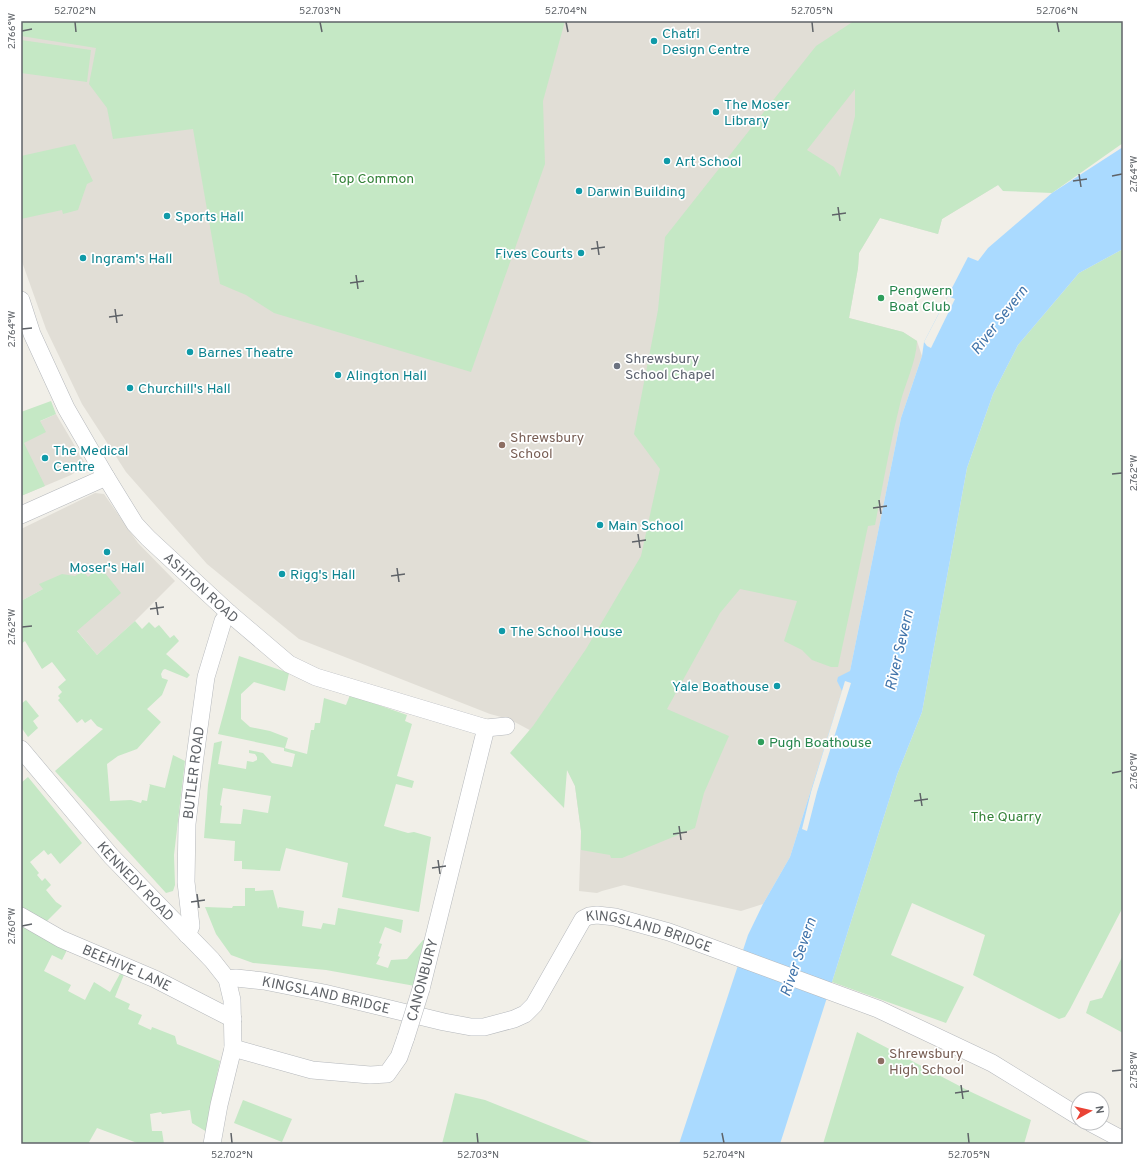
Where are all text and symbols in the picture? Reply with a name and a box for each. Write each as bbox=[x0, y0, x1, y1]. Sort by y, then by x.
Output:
text: 52.702°N bbox=[54, 5, 96, 18]
text: 52.703°N bbox=[299, 5, 341, 18]
text: 52.704°N bbox=[545, 5, 587, 18]
text: 52.705°N bbox=[791, 5, 833, 18]
text: 52.706°N bbox=[1036, 5, 1078, 18]
text: 2.766°W bbox=[6, 13, 19, 49]
place label: Chatri Design Centre bbox=[662, 26, 750, 59]
marker: Chatri Design Centre bbox=[649, 36, 659, 46]
place label: The Moser Library bbox=[724, 97, 790, 130]
marker: The Moser Library bbox=[711, 107, 721, 117]
place label: Art School bbox=[675, 154, 742, 171]
marker: Art School bbox=[662, 156, 672, 166]
text: 2.764°W bbox=[1128, 156, 1141, 192]
park label: Top Common bbox=[332, 171, 414, 188]
place label: Darwin Building bbox=[587, 184, 686, 201]
marker: Darwin Building bbox=[574, 186, 584, 196]
place label: Sports Hall bbox=[175, 209, 244, 226]
marker: Sports Hall bbox=[162, 211, 172, 221]
place label: Fives Courts bbox=[495, 246, 573, 263]
marker: Fives Courts bbox=[576, 248, 586, 258]
place label: Ingram's Hall bbox=[91, 251, 173, 268]
marker: Ingram's Hall bbox=[78, 253, 88, 263]
place label: Pengwern Boat Club bbox=[889, 283, 952, 316]
water label: River Severn bbox=[967, 283, 1033, 359]
marker: Pengwern Boat Club bbox=[876, 293, 886, 303]
text: 2.764°W bbox=[6, 311, 19, 347]
place label: Barnes Theatre bbox=[198, 345, 293, 362]
marker: Barnes Theatre bbox=[185, 347, 195, 357]
place label: Shrewsbury School Chapel bbox=[625, 351, 715, 384]
marker: Shrewsbury School Chapel bbox=[612, 361, 622, 371]
place label: Alington Hall bbox=[346, 368, 427, 385]
marker: Alington Hall bbox=[333, 370, 343, 380]
place label: Churchill's Hall bbox=[138, 381, 231, 398]
marker: Churchill's Hall bbox=[125, 383, 135, 393]
place label: Shrewsbury School bbox=[510, 430, 584, 463]
marker: Shrewsbury School bbox=[497, 440, 507, 450]
place label: The Medical Centre bbox=[53, 443, 128, 476]
marker: The Medical Centre bbox=[40, 453, 50, 463]
text: 2.762°W bbox=[1128, 455, 1141, 491]
place label: Main School bbox=[608, 518, 684, 535]
marker: Main School bbox=[595, 520, 605, 530]
marker: Moser's Hall bbox=[102, 547, 112, 557]
street label: ASHTON ROAD bbox=[159, 550, 241, 627]
place label: Moser's Hall bbox=[69, 560, 145, 577]
place label: Rigg's Hall bbox=[290, 567, 356, 584]
marker: Rigg's Hall bbox=[277, 569, 287, 579]
water label: River Severn bbox=[882, 608, 919, 693]
text: 2.762°W bbox=[6, 609, 19, 645]
place label: The School House bbox=[510, 624, 623, 641]
marker: The School House bbox=[497, 626, 507, 636]
place label: Yale Boathouse bbox=[672, 679, 769, 696]
marker: Yale Boathouse bbox=[772, 681, 782, 691]
street label: BUTLER ROAD bbox=[181, 725, 209, 820]
place label: Pugh Boathouse bbox=[769, 735, 872, 752]
marker: Pugh Boathouse bbox=[756, 737, 766, 747]
text: 2.760°W bbox=[1128, 753, 1141, 789]
park label: The Quarry bbox=[970, 809, 1042, 826]
street label: KENNEDY ROAD bbox=[93, 839, 177, 925]
text: 2.760°W bbox=[6, 908, 19, 944]
street label: KINGSLAND BRIDGE bbox=[585, 908, 714, 957]
water label: River Severn bbox=[777, 916, 822, 999]
street label: CANONBURY bbox=[404, 937, 443, 1023]
street label: BEEHIVE LANE bbox=[79, 942, 174, 996]
street label: KINGSLAND BRIDGE bbox=[260, 974, 392, 1019]
place label: Shrewsbury High School bbox=[889, 1046, 964, 1079]
text: 2.758°W bbox=[1128, 1051, 1141, 1089]
marker: Shrewsbury High School bbox=[876, 1056, 886, 1066]
north arrow bbox=[1070, 1091, 1110, 1131]
text: N bbox=[1091, 1105, 1106, 1115]
text: 52.702°N bbox=[211, 1149, 253, 1162]
text: 52.703°N bbox=[457, 1149, 499, 1162]
text: 52.704°N bbox=[703, 1149, 745, 1162]
text: 52.705°N bbox=[948, 1149, 990, 1162]

